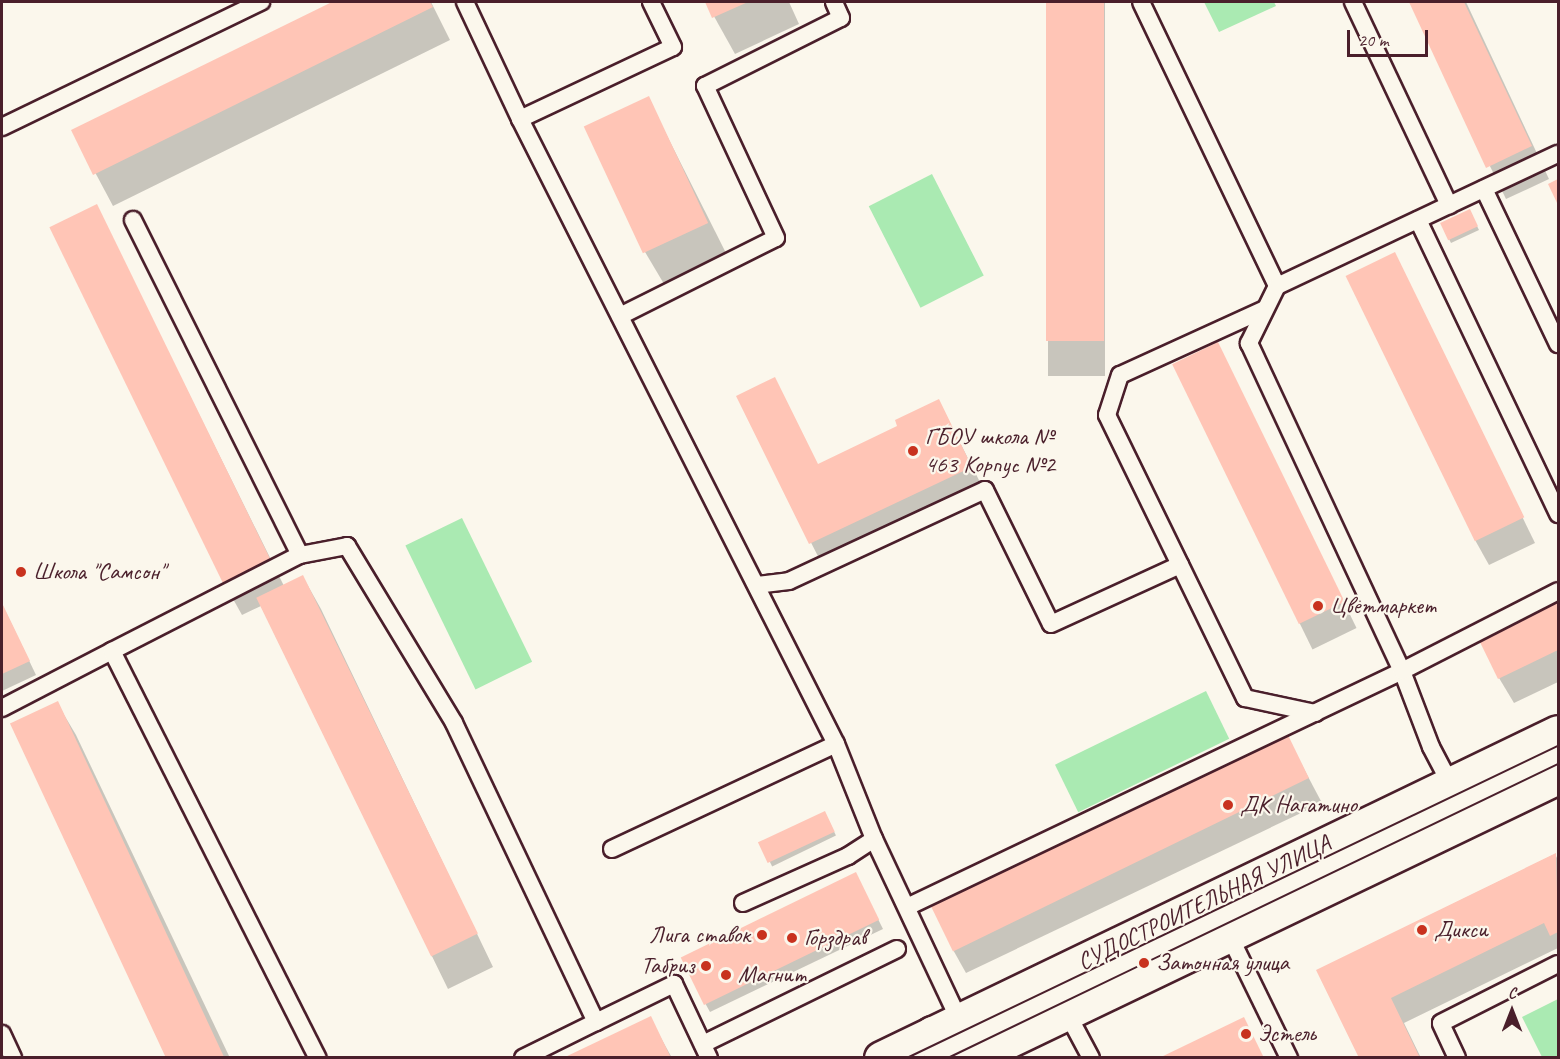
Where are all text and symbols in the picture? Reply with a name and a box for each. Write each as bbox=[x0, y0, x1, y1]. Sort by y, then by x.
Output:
scale bar bbox=[1350, 18, 1431, 56]
text: 20 m bbox=[1358, 29, 1389, 51]
place label: ГБОУ школа № 463 Корпус №2 bbox=[925, 423, 1055, 479]
marker: ГБОУ школа № 463 Корпус №2 bbox=[906, 444, 920, 458]
place label: Школа "Самсон" bbox=[33, 558, 165, 586]
marker: Школа "Самсон" bbox=[14, 565, 28, 579]
place label: Цветмаркет bbox=[1330, 592, 1436, 620]
marker: Цветмаркет bbox=[1311, 599, 1325, 613]
place label: ДК Нагатино bbox=[1240, 791, 1357, 819]
marker: ДК Нагатино bbox=[1221, 798, 1235, 812]
street label: СУДОСТРОИТЕЛЬНАЯ УЛИЦА bbox=[1073, 829, 1335, 977]
place label: Дикси bbox=[1434, 916, 1488, 944]
place label: Лига ставок bbox=[646, 921, 750, 949]
marker: Дикси bbox=[1415, 923, 1429, 937]
place label: Горздрав bbox=[804, 924, 866, 952]
marker: Лига ставок bbox=[755, 928, 769, 942]
marker: Горздрав bbox=[785, 931, 799, 945]
place label: Затонная улица bbox=[1156, 949, 1290, 977]
place label: Табриз bbox=[641, 952, 694, 980]
marker: Затонная улица bbox=[1137, 956, 1151, 970]
marker: Табриз bbox=[699, 959, 713, 973]
place label: Магнит bbox=[738, 961, 806, 989]
marker: Магнит bbox=[719, 968, 733, 982]
north arrow bbox=[1482, 981, 1542, 1041]
text: С bbox=[1508, 983, 1516, 1003]
place label: Эстель bbox=[1258, 1020, 1316, 1048]
marker: Эстель bbox=[1239, 1027, 1253, 1041]

